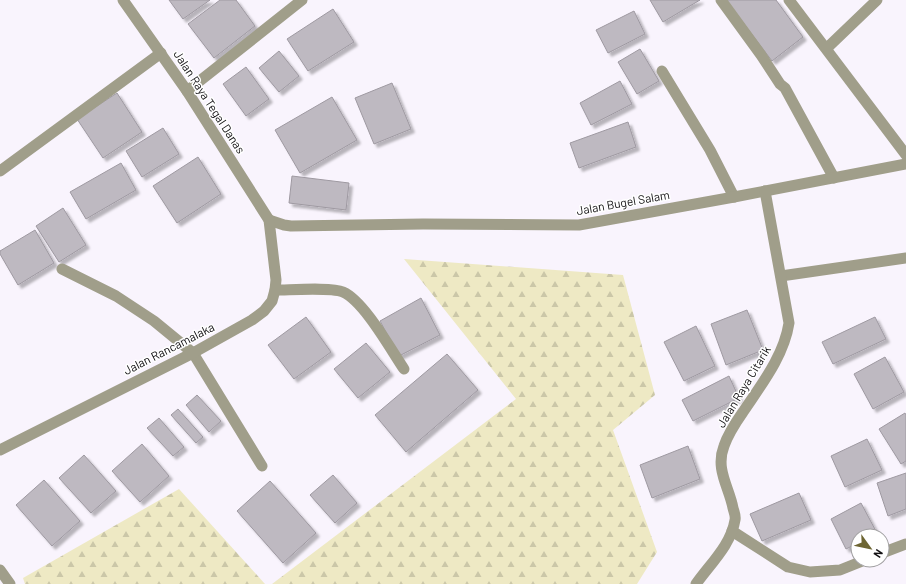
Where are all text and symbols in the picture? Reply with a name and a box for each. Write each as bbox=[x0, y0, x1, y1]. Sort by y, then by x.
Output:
street label: Jalan Raya Tegal Danas bbox=[171, 47, 249, 156]
street label: Jalan Bugel Salam bbox=[575, 187, 671, 217]
street label: Jalan Rancamalaka bbox=[121, 319, 216, 377]
street label: Jalan Raya Citarik bbox=[713, 343, 773, 430]
north arrow bbox=[850, 528, 890, 568]
text: N bbox=[871, 547, 886, 560]

